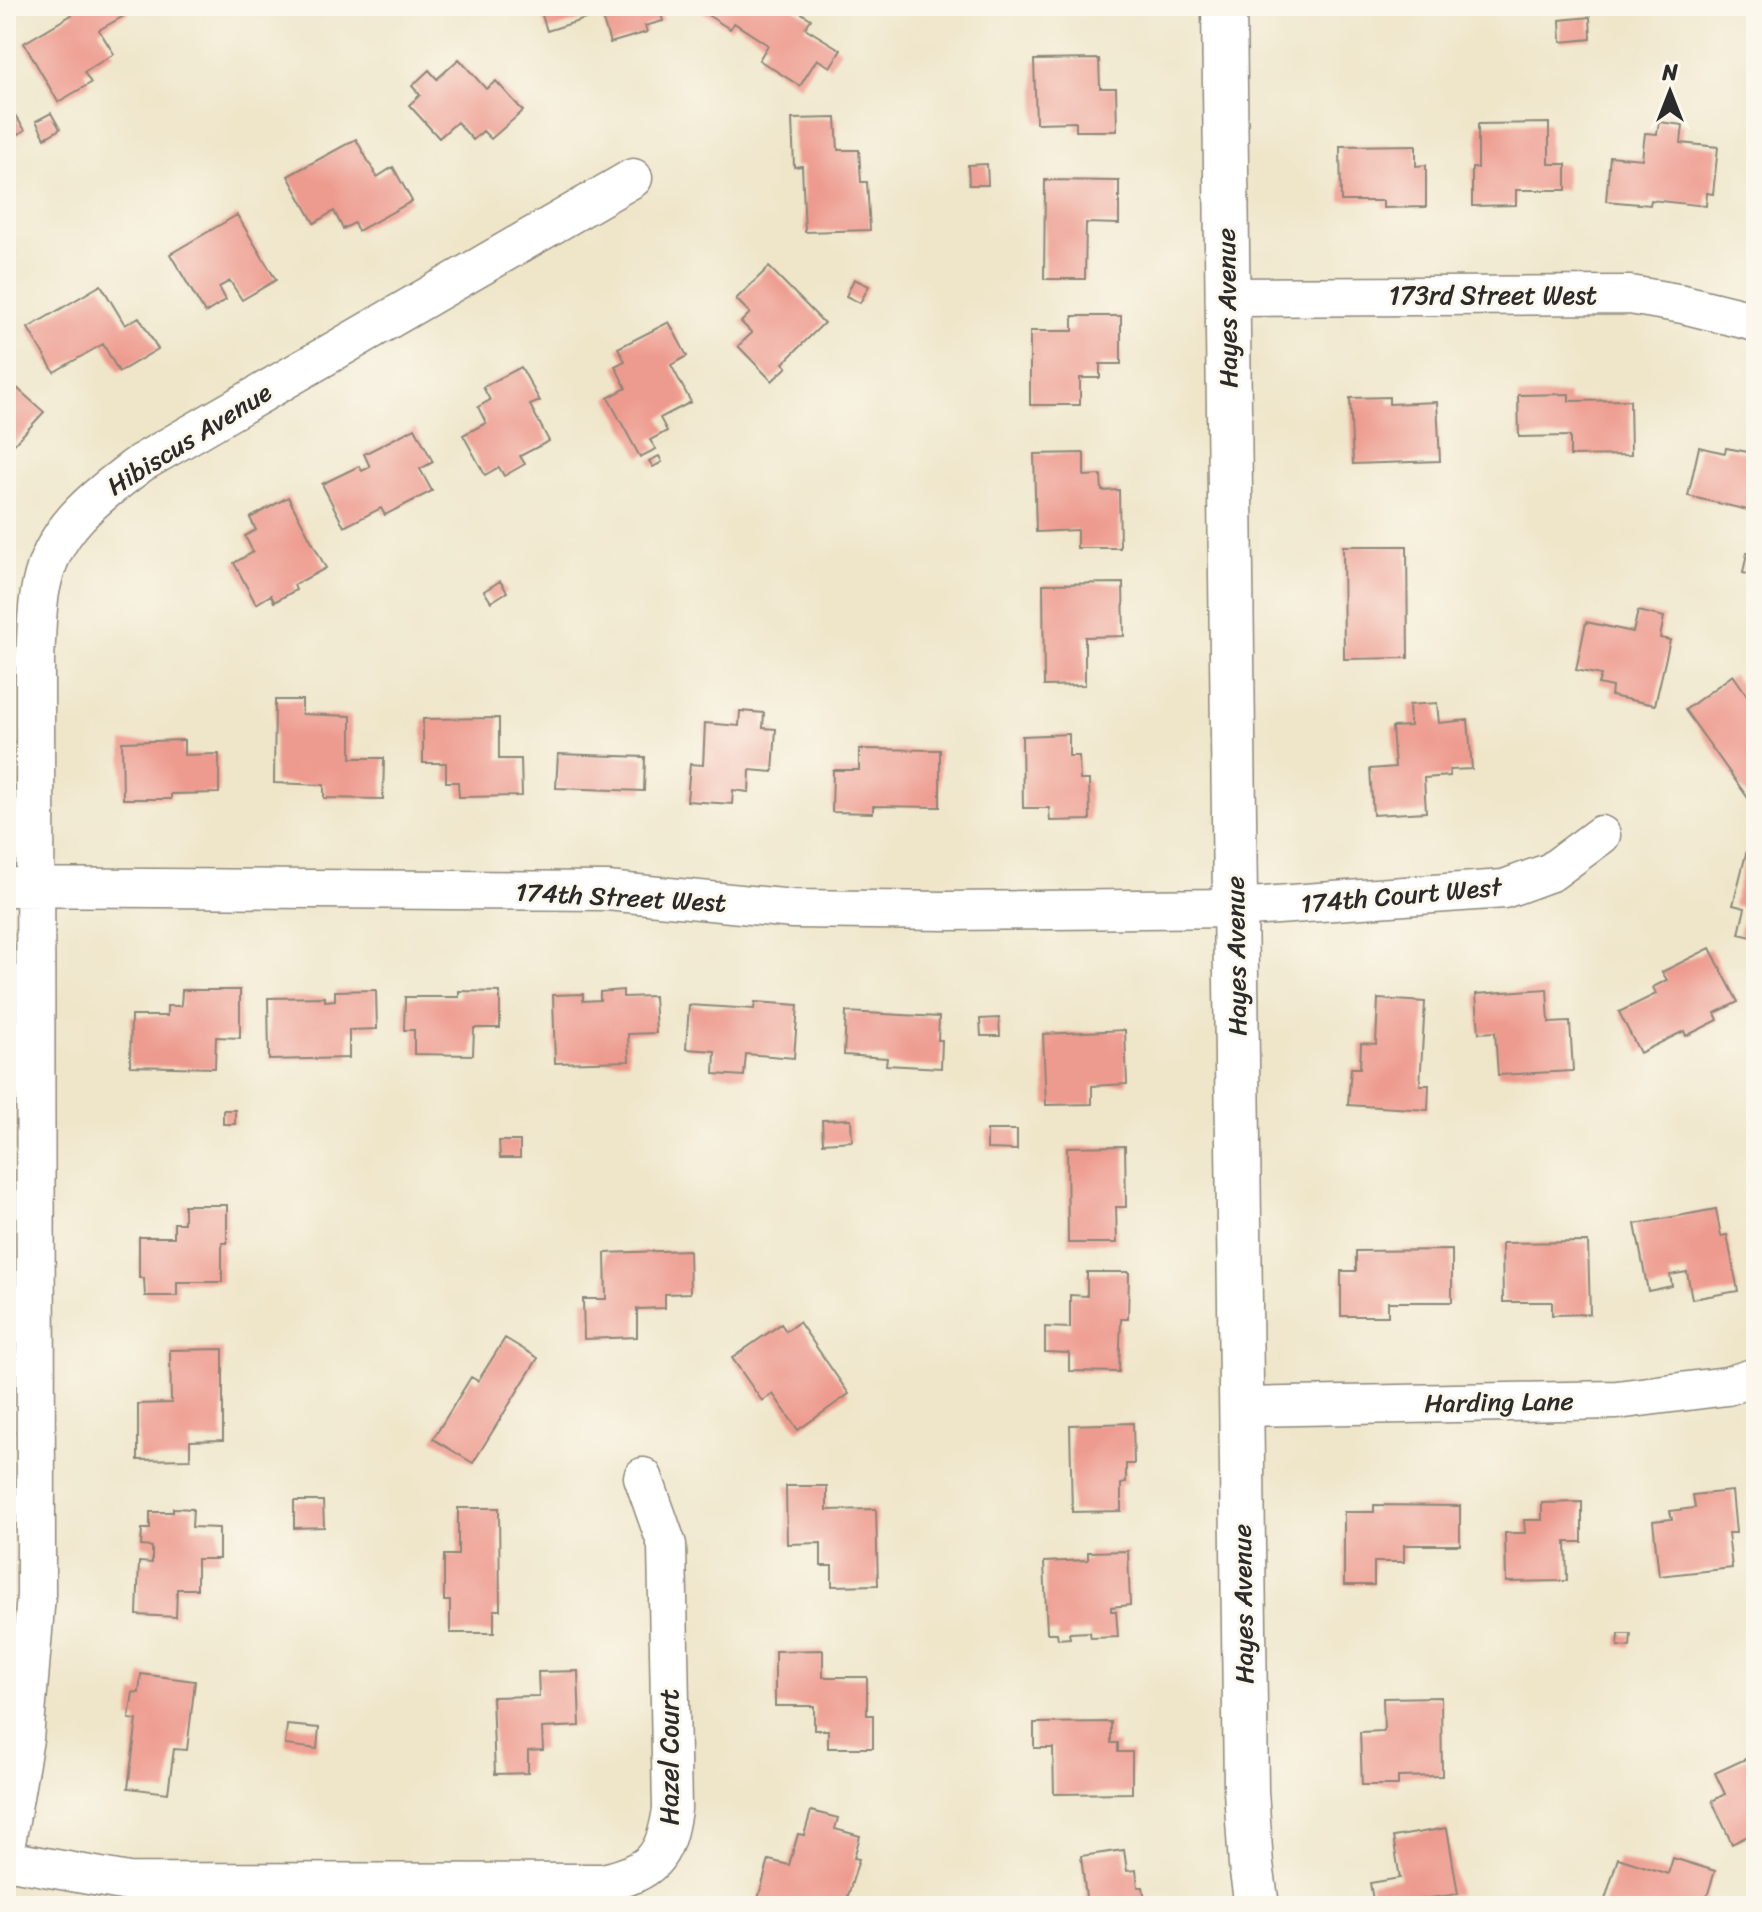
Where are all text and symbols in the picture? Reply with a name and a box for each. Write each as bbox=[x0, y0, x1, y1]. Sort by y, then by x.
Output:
north arrow bbox=[1630, 52, 1710, 132]
text: N bbox=[1661, 53, 1678, 92]
street label: Hayes Avenue bbox=[1203, 228, 1251, 388]
street label: 173rd Street West bbox=[1389, 272, 1597, 318]
street label: Hibiscus Avenue bbox=[97, 370, 281, 508]
street label: 174th Court West bbox=[1299, 863, 1505, 927]
street label: 174th Street West bbox=[514, 869, 728, 925]
street label: Hayes Avenue bbox=[1212, 876, 1260, 1036]
street label: Harding Lane bbox=[1424, 1378, 1574, 1426]
street label: Hayes Avenue bbox=[1219, 1524, 1267, 1684]
street label: Hazel Court bbox=[646, 1689, 692, 1825]

